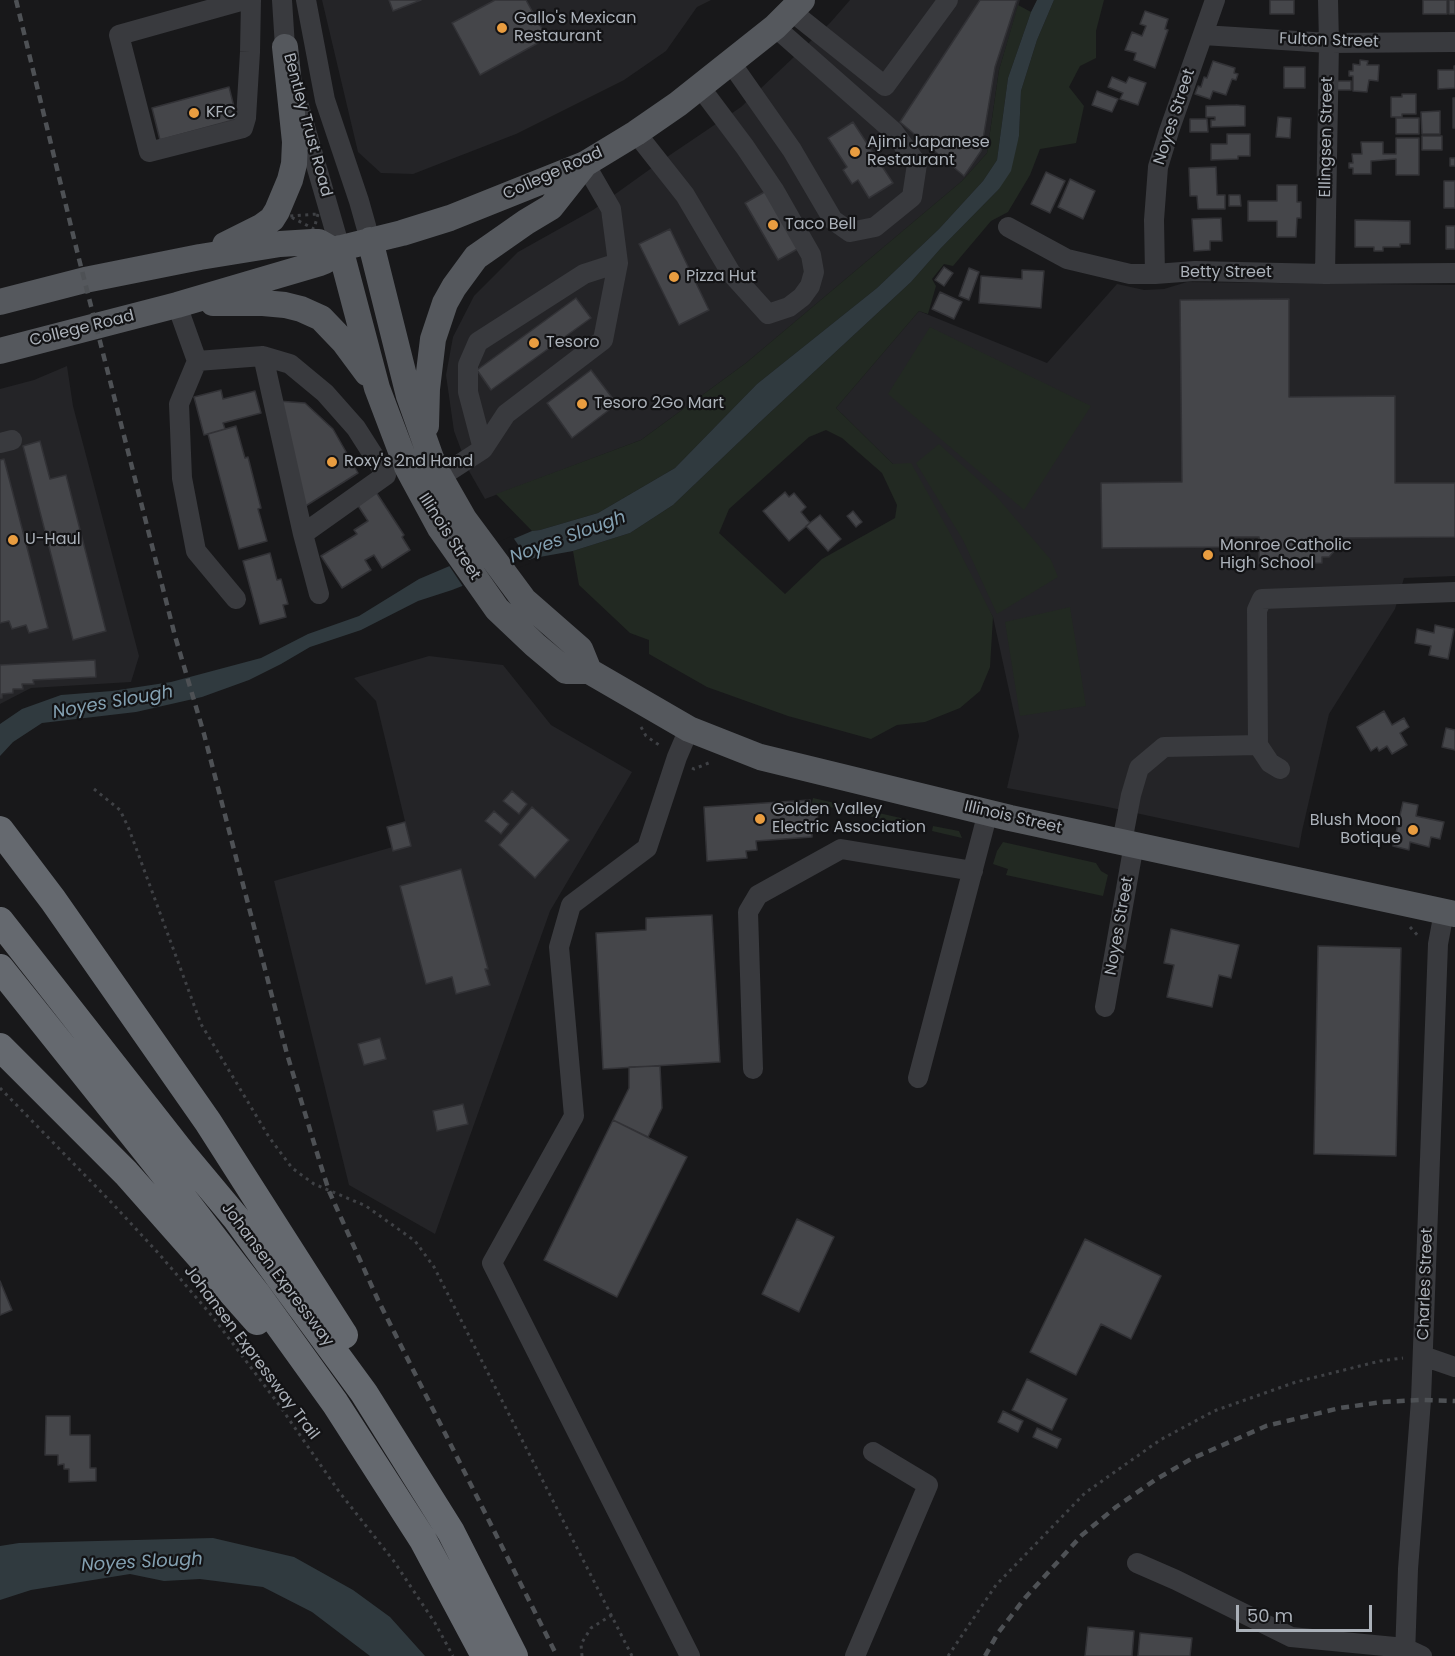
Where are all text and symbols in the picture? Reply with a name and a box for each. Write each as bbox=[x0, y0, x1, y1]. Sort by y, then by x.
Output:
place label: Gallo's Mexican Restaurant bbox=[514, 9, 637, 47]
marker: Gallo's Mexican Restaurant bbox=[495, 21, 509, 35]
street label: Fulton Street bbox=[1279, 30, 1379, 52]
street label: Bentley Trust Road bbox=[279, 51, 335, 199]
street label: Noyes Street bbox=[1150, 67, 1200, 167]
street label: Ellingsen Street bbox=[1316, 76, 1338, 198]
place label: KFC bbox=[206, 103, 236, 123]
marker: KFC bbox=[187, 106, 201, 120]
place label: Ajimi Japanese Restaurant bbox=[867, 133, 990, 171]
street label: College Road bbox=[500, 143, 606, 205]
marker: Ajimi Japanese Restaurant bbox=[848, 145, 862, 159]
place label: Taco Bell bbox=[785, 215, 856, 235]
marker: Taco Bell bbox=[766, 218, 780, 232]
street label: Betty Street bbox=[1180, 263, 1272, 283]
place label: Pizza Hut bbox=[686, 267, 756, 287]
marker: Pizza Hut bbox=[667, 270, 681, 284]
street label: College Road bbox=[28, 307, 136, 351]
place label: Tesoro bbox=[546, 333, 599, 353]
marker: Tesoro bbox=[527, 336, 541, 350]
place label: Tesoro 2Go Mart bbox=[594, 394, 724, 414]
marker: Tesoro 2Go Mart bbox=[575, 397, 589, 411]
place label: Roxy's 2nd Hand bbox=[344, 452, 473, 472]
marker: Roxy's 2nd Hand bbox=[325, 455, 339, 469]
street label: Illinois Street bbox=[414, 490, 484, 584]
water label: Noyes Slough bbox=[507, 507, 629, 569]
place label: U-Haul bbox=[25, 530, 81, 550]
marker: U-Haul bbox=[6, 533, 20, 547]
place label: Monroe Catholic High School bbox=[1220, 536, 1352, 574]
marker: Monroe Catholic High School bbox=[1201, 548, 1215, 562]
water label: Noyes Slough bbox=[51, 682, 175, 724]
street label: Illinois Street bbox=[962, 797, 1064, 839]
place label: Golden Valley Electric Association bbox=[772, 800, 926, 838]
place label: Blush Moon Botique bbox=[1310, 811, 1401, 849]
marker: Golden Valley Electric Association bbox=[753, 812, 767, 826]
marker: Blush Moon Botique bbox=[1406, 823, 1420, 837]
street label: Noyes Street bbox=[1102, 875, 1138, 977]
street label: Johansen Expressway bbox=[217, 1199, 337, 1351]
street label: Charles Street bbox=[1414, 1227, 1438, 1341]
street label: Johansen Expressway Trail bbox=[179, 1262, 323, 1444]
water label: Noyes Slough bbox=[81, 1549, 203, 1577]
scale bar bbox=[1239, 1593, 1376, 1631]
text: 50 m bbox=[1247, 1603, 1293, 1628]

